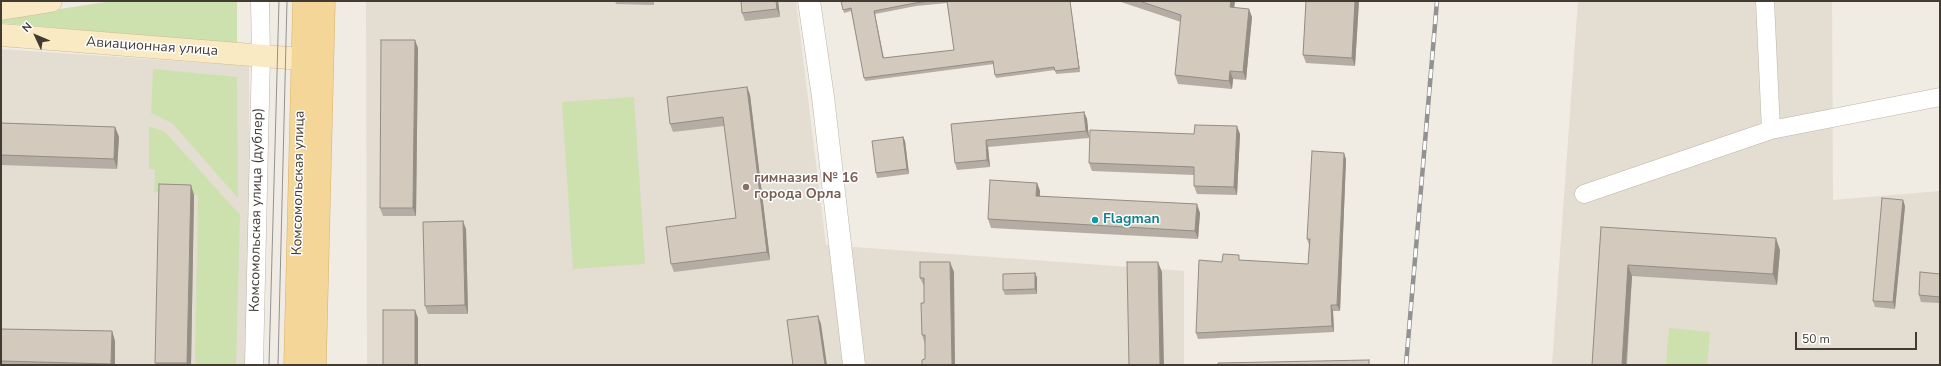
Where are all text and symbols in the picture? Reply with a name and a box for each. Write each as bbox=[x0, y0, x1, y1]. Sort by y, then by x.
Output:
north arrow bbox=[16, 16, 56, 56]
text: N bbox=[19, 19, 35, 35]
street label: Авиационная улица bbox=[85, 34, 219, 60]
street label: Комсомольская улица (дублер) bbox=[247, 108, 267, 312]
street label: Комсомольская улица bbox=[289, 110, 309, 256]
place label: гимназия № 16 города Орла bbox=[754, 171, 858, 204]
marker: гимназия № 16 города Орла bbox=[741, 182, 751, 192]
place label: Flagman bbox=[1103, 212, 1160, 228]
marker: Flagman bbox=[1090, 215, 1100, 225]
scale bar bbox=[1797, 324, 1919, 350]
text: 50 m bbox=[1802, 331, 1830, 347]

